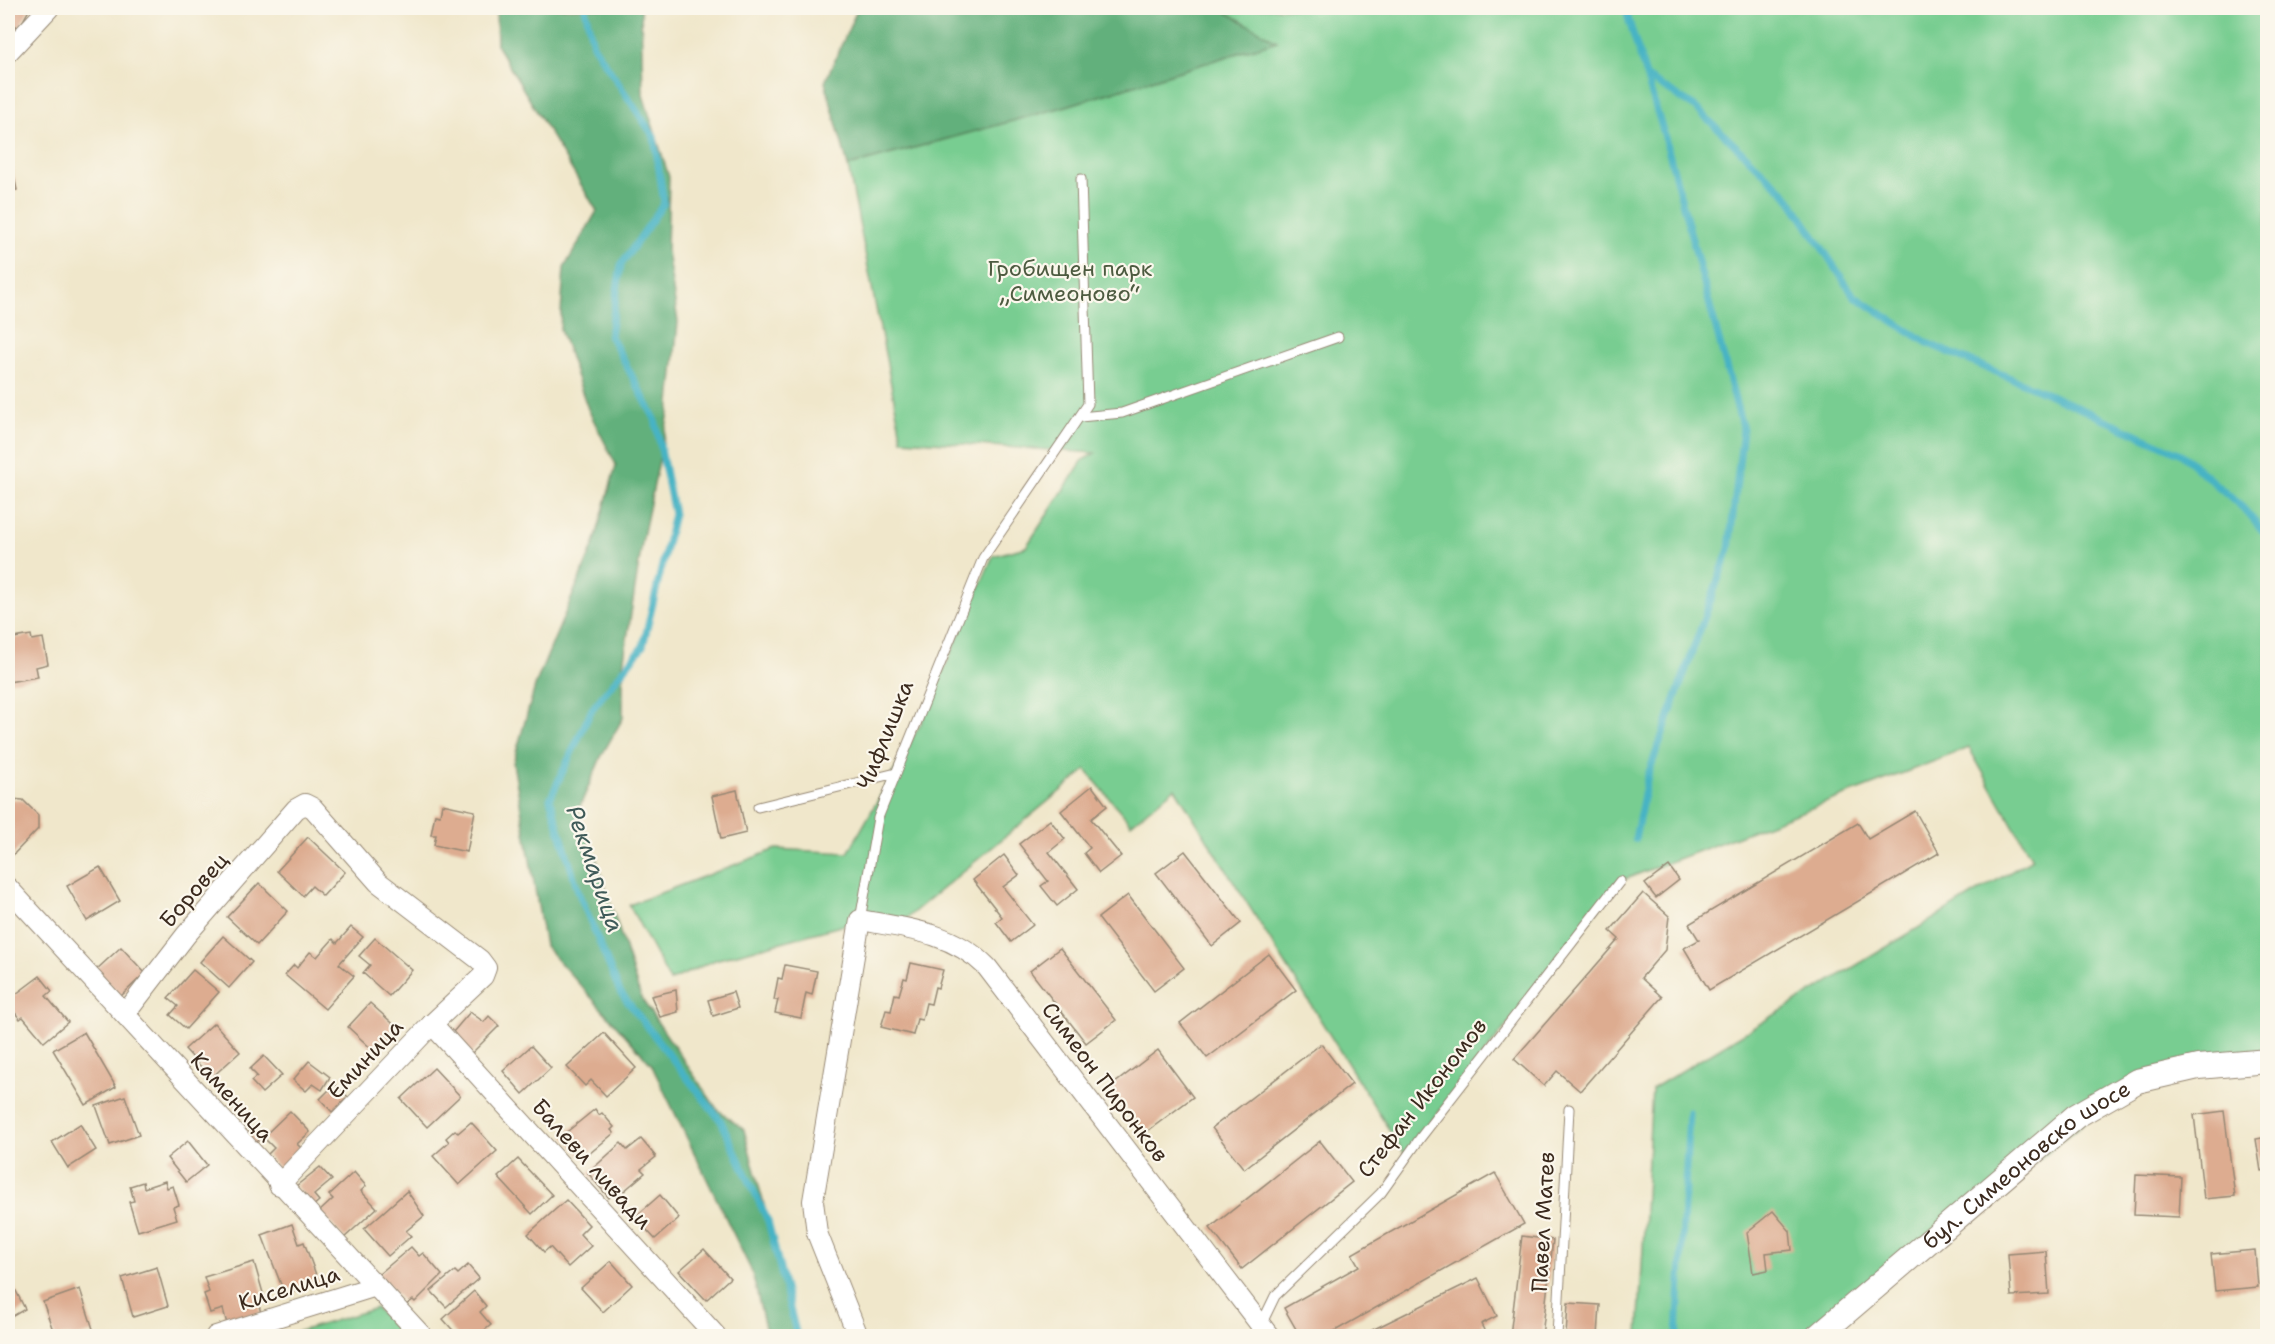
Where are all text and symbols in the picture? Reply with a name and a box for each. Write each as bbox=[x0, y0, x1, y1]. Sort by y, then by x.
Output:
park label: Гробищен парк „Симеоново“ bbox=[987, 254, 1153, 308]
street label: Чифлишка bbox=[850, 676, 920, 794]
water label: Рекмарица bbox=[558, 801, 632, 937]
street label: Боровец bbox=[153, 846, 235, 934]
street label: Симеон Пиронков bbox=[1035, 996, 1175, 1168]
street label: Стефан Икономов bbox=[1351, 1012, 1493, 1184]
street label: Еминица bbox=[321, 1013, 410, 1105]
street label: Каменица bbox=[184, 1046, 280, 1148]
street label: бул. Симеоновско шосе bbox=[1916, 1074, 2135, 1256]
street label: Балеви ливади bbox=[526, 1093, 658, 1235]
street label: Павел Матев bbox=[1525, 1151, 1561, 1293]
street label: Киселица bbox=[235, 1259, 343, 1317]

